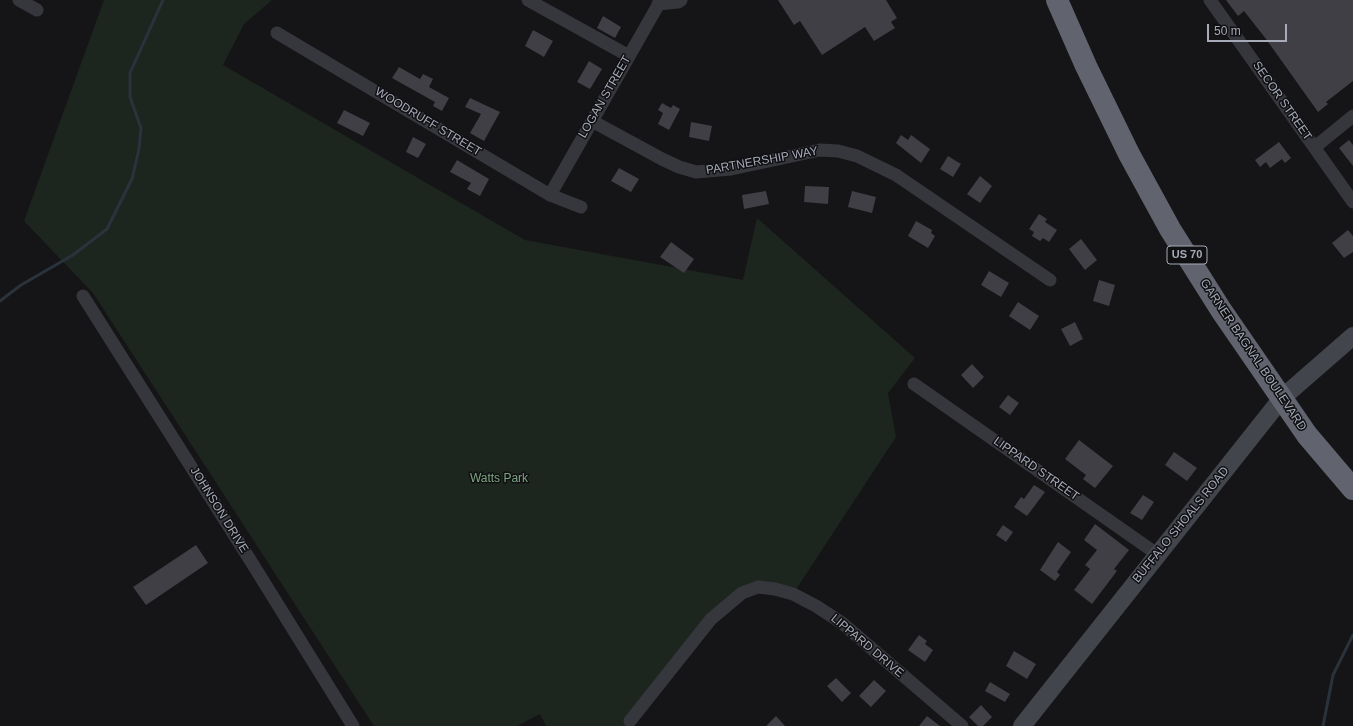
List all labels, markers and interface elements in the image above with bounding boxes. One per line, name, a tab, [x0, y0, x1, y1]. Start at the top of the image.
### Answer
scale bar	[1209, 16, 1289, 42]
text: 50 m	[1214, 24, 1241, 38]
street label: LOGAN STREET	[576, 53, 634, 141]
street label: SECOR STREET	[1249, 59, 1315, 143]
street label: WOODRUFF STREET	[372, 85, 484, 159]
street label: PARTNERSHIP WAY	[705, 144, 819, 178]
road number: US 70	[1167, 246, 1207, 264]
street label: GARNER BAGNAL BOULEVARD	[1197, 276, 1309, 434]
street label: LIPPARD STREET	[990, 434, 1082, 504]
street label: JOHNSON DRIVE	[187, 464, 251, 556]
street label: BUFFALO SHOALS ROAD	[1130, 464, 1232, 586]
park label: Watts Park	[470, 472, 528, 486]
street label: LIPPARD DRIVE	[828, 611, 906, 681]

